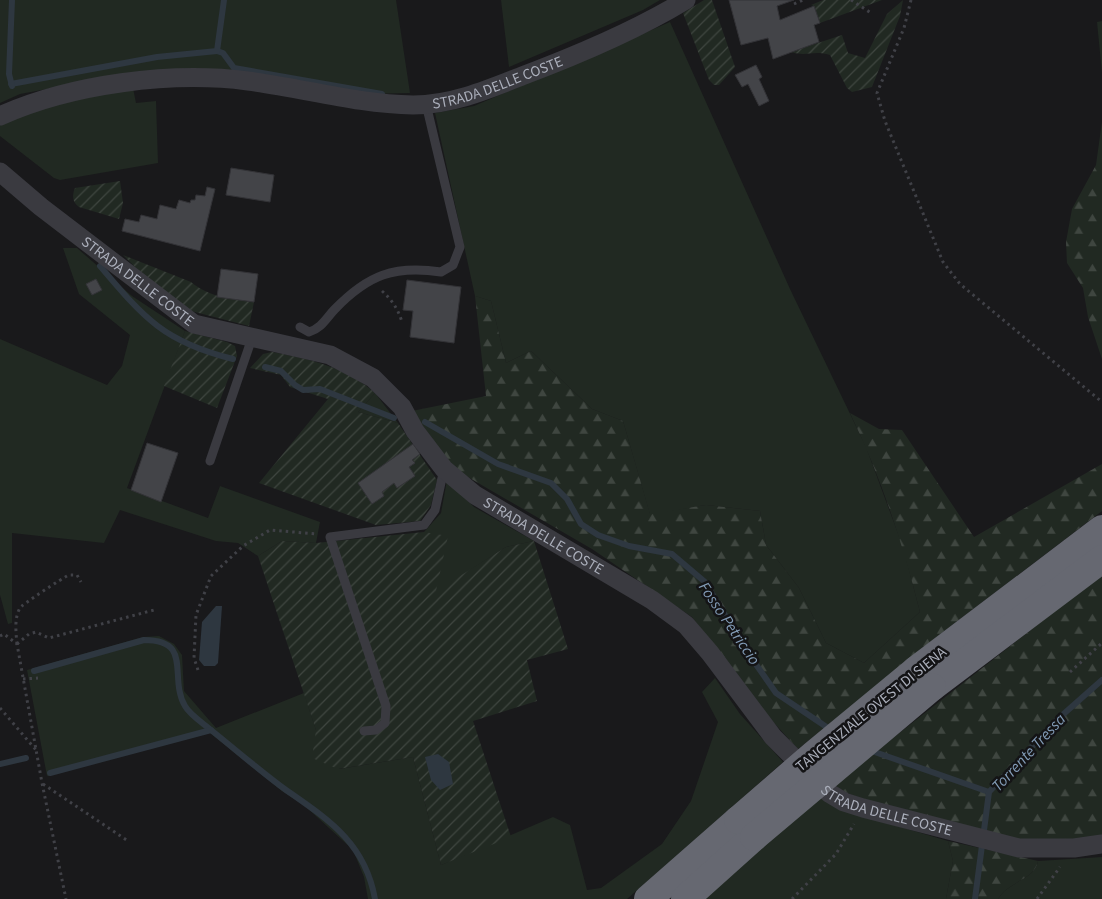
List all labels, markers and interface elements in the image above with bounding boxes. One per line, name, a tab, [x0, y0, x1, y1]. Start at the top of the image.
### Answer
street label: STRADA DELLE COSTE	[431, 51, 566, 115]
street label: STRADA DELLE COSTE	[77, 232, 199, 332]
street label: STRADA DELLE COSTE	[479, 492, 608, 580]
water label: Fosso Petriccio	[693, 578, 765, 670]
street label: TANGENZIALE OVEST DI SIENA	[791, 641, 952, 777]
water label: Torrente Tressa	[987, 709, 1071, 796]
street label: STRADA DELLE COSTE	[816, 780, 954, 841]

